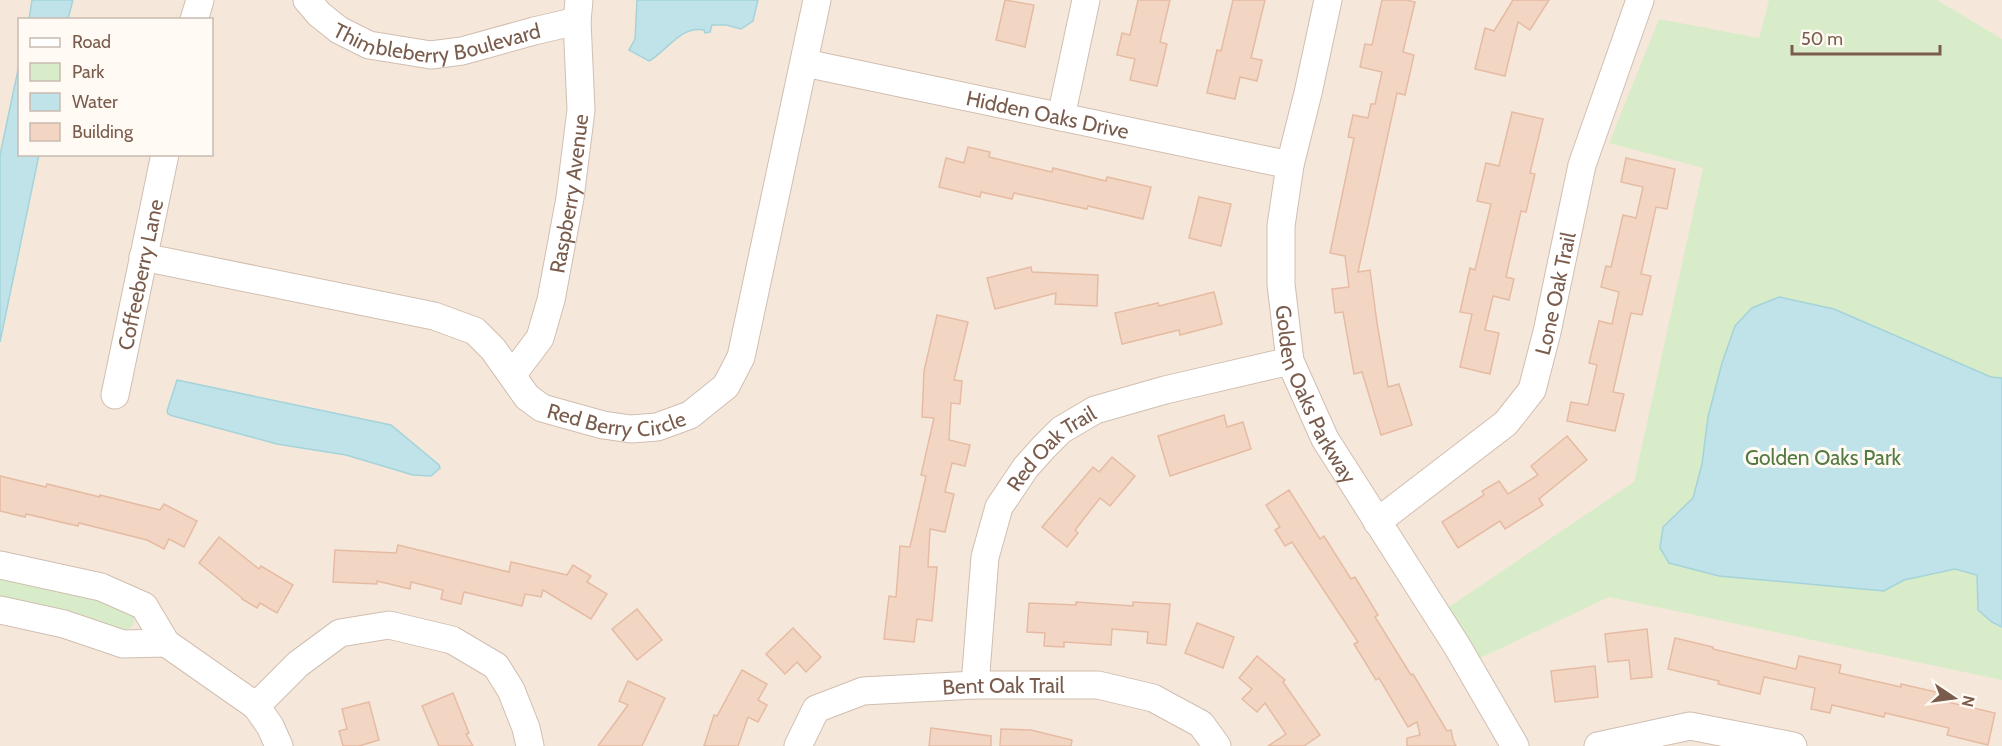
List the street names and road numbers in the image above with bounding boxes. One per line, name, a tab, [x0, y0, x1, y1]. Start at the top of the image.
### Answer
street label: Thimbleberry Boulevard	[331, 8, 545, 40]
street label: Hidden Oaks Drive	[964, 85, 1132, 143]
street label: Raspberry Avenue	[544, 112, 593, 275]
street label: Coffeeberry Lane	[112, 197, 168, 352]
street label: Lone Oak Trail	[1529, 230, 1580, 357]
street label: Golden Oaks Parkway	[1271, 304, 1363, 488]
street label: Red Berry Circle	[544, 398, 689, 442]
street label: Red Oak Trail	[1001, 400, 1100, 496]
street label: Bent Oak Trail	[942, 672, 1065, 699]

